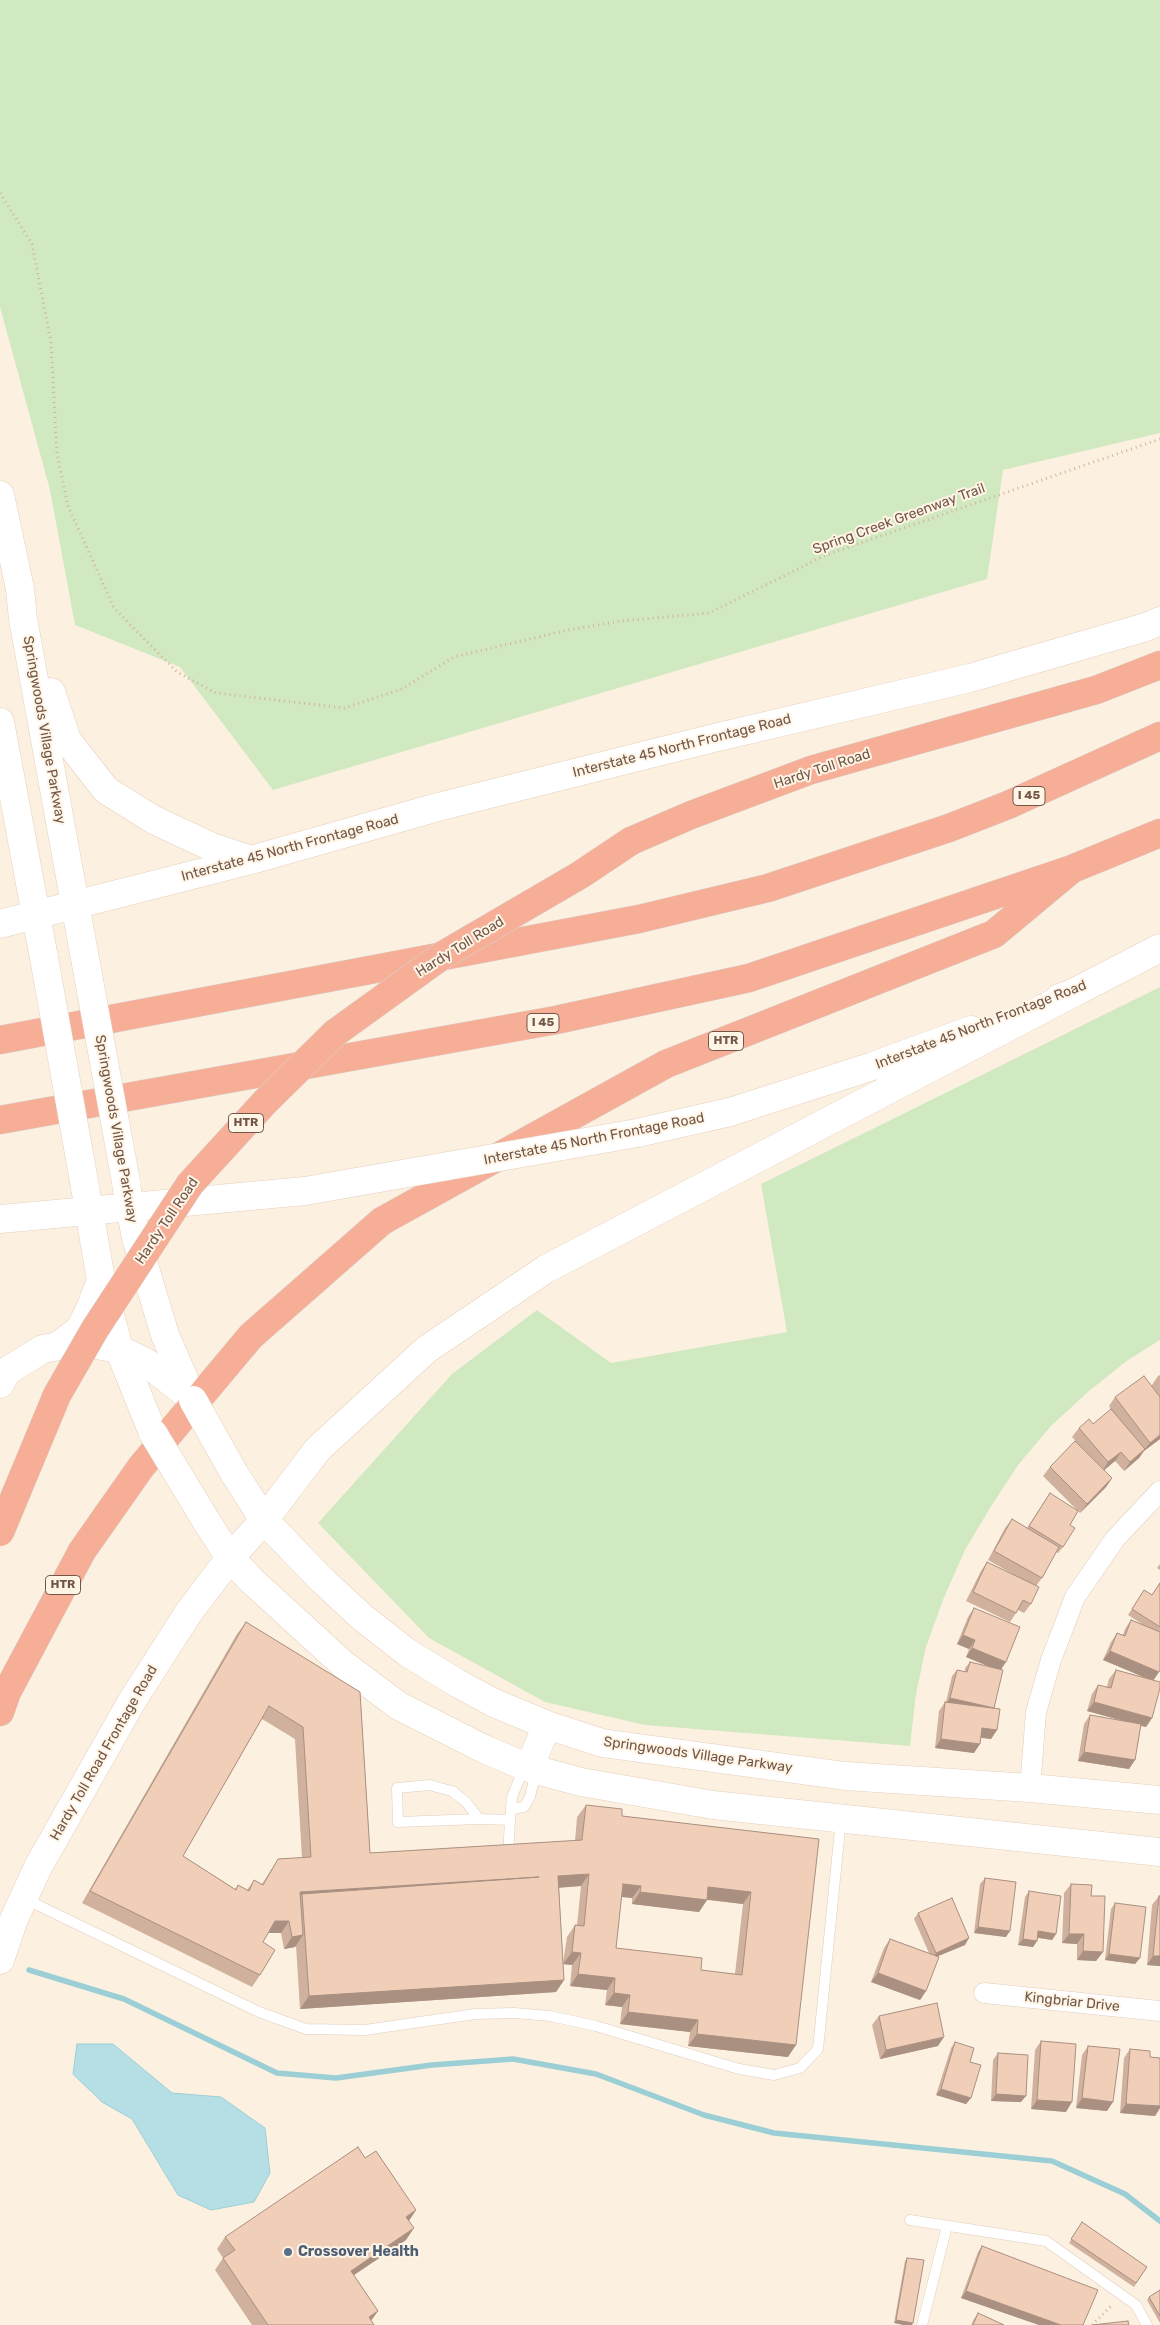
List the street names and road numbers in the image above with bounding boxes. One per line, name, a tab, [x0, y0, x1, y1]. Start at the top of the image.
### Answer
street label: Spring Creek Greenway Trail	[811, 480, 987, 558]
street label: Springwoods Village Parkway	[19, 635, 69, 825]
street label: Interstate 45 North Frontage Road	[571, 711, 793, 781]
street label: Hardy Toll Road	[772, 745, 872, 793]
road number: I 45	[1013, 786, 1045, 806]
street label: Interstate 45 North Frontage Road	[179, 811, 401, 885]
street label: Hardy Toll Road	[413, 913, 507, 981]
street label: Interstate 45 North Frontage Road	[873, 977, 1089, 1073]
road number: I 45	[527, 1014, 559, 1032]
road number: HTR	[708, 1032, 744, 1050]
street label: Springwoods Village Parkway	[91, 1034, 141, 1224]
street label: Interstate 45 North Frontage Road	[482, 1109, 706, 1169]
road number: HTR	[228, 1114, 264, 1132]
street label: Hardy Toll Road	[132, 1175, 202, 1267]
road number: HTR	[46, 1576, 80, 1594]
street label: Hardy Toll Road Frontage Road	[47, 1662, 161, 1844]
street label: Springwoods Village Parkway	[602, 1733, 794, 1777]
street label: Kingbriar Drive	[1023, 1989, 1121, 2015]

